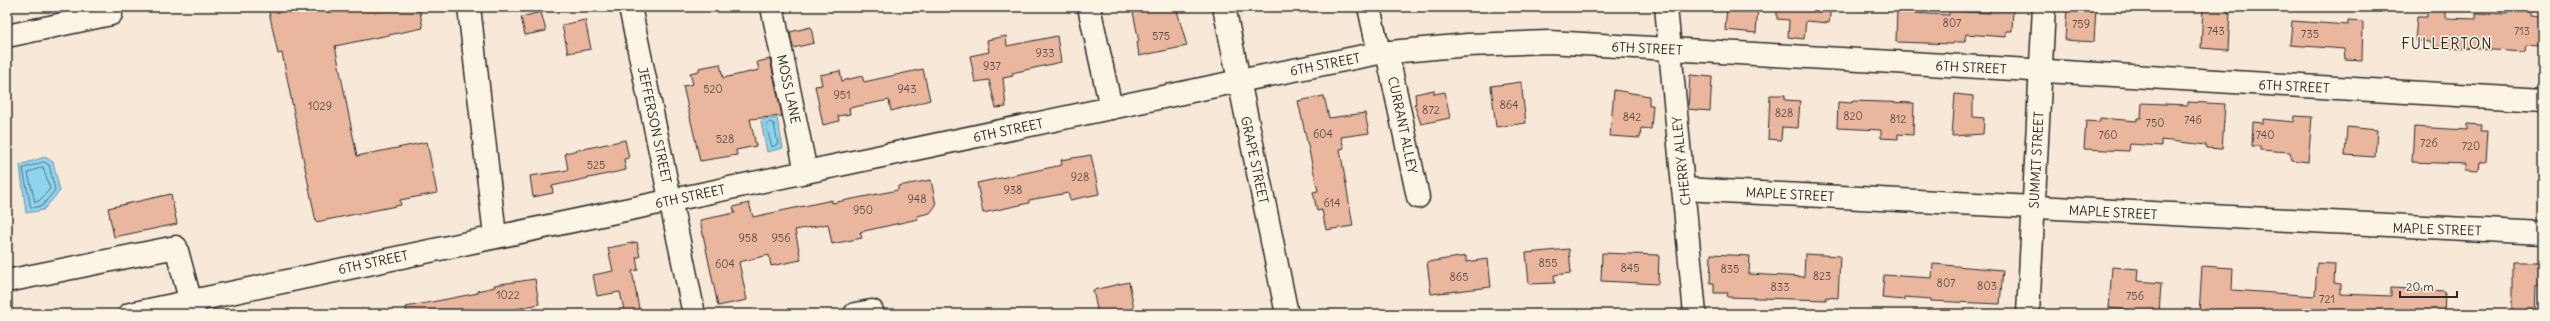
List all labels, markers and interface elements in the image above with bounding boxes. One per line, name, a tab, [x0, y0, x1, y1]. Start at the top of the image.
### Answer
house number: 807	[1943, 16, 1962, 30]
house number: 759	[2072, 17, 2090, 31]
house number: 743	[2207, 24, 2225, 38]
house number: 713	[2514, 24, 2530, 38]
house number: 735	[2301, 27, 2319, 41]
house number: 575	[1152, 29, 1170, 43]
district label: FULLERTON	[2401, 34, 2493, 53]
street label: 6TH STREET	[1611, 38, 1683, 59]
house number: 933	[1036, 46, 1054, 60]
street label: 6TH STREET	[1289, 49, 1362, 80]
street label: MOSS LANE	[773, 53, 804, 126]
street label: 6TH STREET	[1935, 57, 2007, 78]
house number: 937	[983, 59, 1002, 73]
street label: JEFFERSON STREET	[634, 65, 675, 185]
street label: CURRANT ALLEY	[1384, 75, 1421, 175]
street label: 6TH STREET	[2258, 76, 2330, 97]
house number: 520	[703, 82, 723, 96]
house number: 943	[898, 82, 916, 96]
house number: 951	[833, 88, 851, 102]
house number: 864	[1499, 98, 1519, 112]
house number: 1029	[308, 99, 332, 113]
house number: 872	[1422, 103, 1440, 117]
house number: 828	[1775, 106, 1793, 120]
house number: 820	[1843, 109, 1863, 123]
house number: 842	[1623, 110, 1641, 124]
street label: SUMMIT STREET	[2025, 111, 2048, 209]
house number: 812	[1890, 112, 1906, 126]
house number: 746	[2184, 113, 2202, 127]
street label: 6TH STREET	[972, 115, 1045, 146]
street label: GRAPE STREET	[1237, 115, 1272, 206]
street label: CHERRY ALLEY	[1668, 116, 1695, 206]
house number: 750	[2146, 116, 2164, 130]
house number: 604	[1313, 127, 1333, 141]
house number: 760	[2099, 128, 2117, 142]
house number: 740	[2256, 128, 2274, 142]
house number: 528	[716, 132, 734, 146]
house number: 726	[2420, 136, 2438, 150]
house number: 720	[2462, 139, 2480, 153]
house number: 525	[587, 158, 605, 172]
house number: 928	[1071, 170, 1089, 184]
street label: 6TH STREET	[654, 181, 727, 212]
house number: 938	[1004, 183, 1022, 197]
street label: MAPLE STREET	[1745, 184, 1835, 205]
house number: 948	[907, 192, 927, 206]
house number: 614	[1323, 196, 1341, 210]
street label: MAPLE STREET	[2068, 202, 2158, 223]
house number: 950	[853, 203, 873, 217]
street label: MAPLE STREET	[2392, 219, 2482, 240]
house number: 958	[739, 231, 758, 245]
house number: 956	[772, 231, 791, 245]
street label: 6TH STREET	[337, 247, 410, 278]
house number: 855	[1539, 256, 1558, 270]
house number: 604	[715, 257, 735, 271]
house number: 845	[1620, 261, 1640, 275]
house number: 835	[1721, 262, 1739, 276]
house number: 823	[1813, 269, 1831, 283]
house number: 865	[1449, 270, 1469, 284]
scale bar	[2400, 273, 2457, 299]
house number: 807	[1937, 276, 1956, 290]
house number: 803	[1977, 279, 1997, 293]
text: 20 m	[2406, 279, 2434, 294]
house number: 833	[1771, 280, 1789, 294]
house number: 1022	[496, 288, 520, 302]
house number: 756	[2126, 289, 2144, 303]
house number: 721	[2319, 292, 2335, 306]

